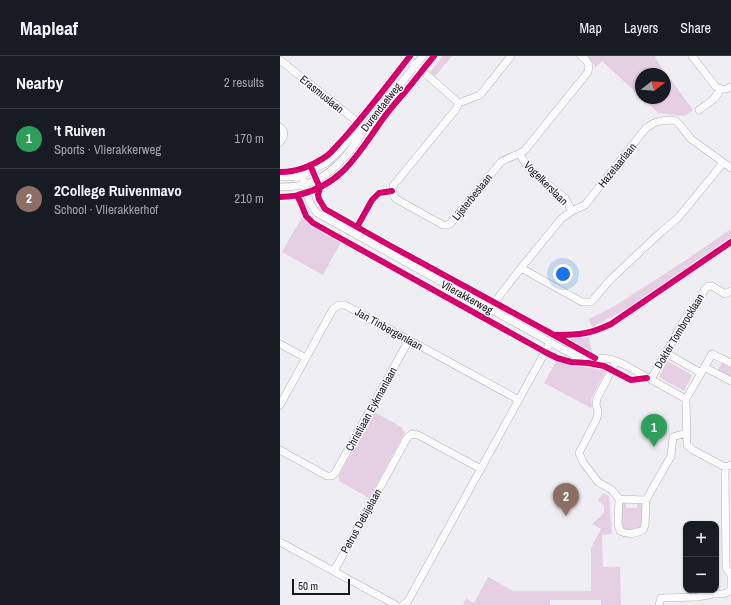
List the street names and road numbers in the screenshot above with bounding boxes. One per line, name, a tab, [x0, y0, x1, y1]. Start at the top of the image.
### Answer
street label: Erasmuslaan	[297, 72, 347, 116]
street label: Durendaelweg	[358, 80, 404, 134]
street label: Hazelaarlaan	[595, 140, 639, 190]
street label: Vogelkerslaan	[521, 158, 571, 208]
street label: Lijsterbeslaan	[449, 171, 495, 223]
street label: Vlierakkerweg	[439, 277, 495, 317]
street label: Dokter Tombrocklaan	[651, 291, 707, 371]
street label: Jan Tinbergenlaan	[353, 305, 425, 353]
street label: Christiaan Eykmanlaan	[342, 365, 400, 453]
street label: Petrus Debijelaan	[337, 486, 385, 556]

